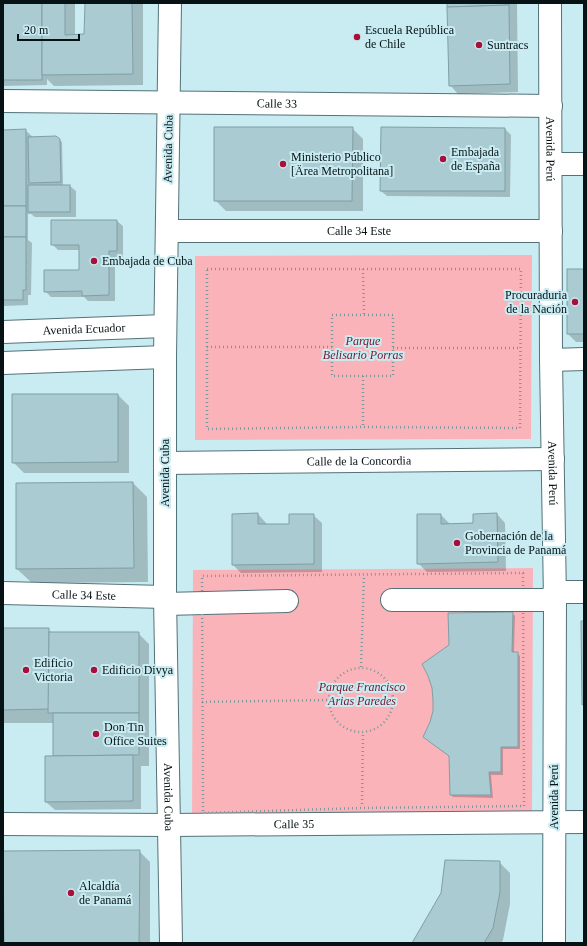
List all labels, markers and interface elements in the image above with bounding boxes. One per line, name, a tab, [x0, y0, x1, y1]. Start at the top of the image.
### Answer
scale bar	[18, 16, 79, 42]
text: 20 m	[24, 23, 49, 37]
place label: Escuela República de Chile	[365, 23, 455, 51]
marker: Escuela República de Chile	[352, 32, 362, 42]
place label: Suntracs	[487, 38, 529, 52]
marker: Suntracs	[474, 40, 484, 50]
street label: Calle 33	[257, 96, 297, 111]
street label: Avenida Cuba	[160, 114, 176, 183]
street label: Avenida Perú	[543, 117, 557, 181]
place label: Embajada de España	[451, 145, 501, 173]
place label: Ministerio Público [Ärea Metropolitana]	[291, 150, 393, 178]
marker: Embajada de España	[438, 154, 448, 164]
marker: Ministerio Público [Ärea Metropolitana]	[278, 159, 288, 169]
street label: Calle 34 Este	[327, 224, 391, 238]
place label: Embajada de Cuba	[102, 254, 193, 268]
marker: Embajada de Cuba	[89, 256, 99, 266]
place label: Procuraduria de la Nación	[505, 288, 568, 316]
marker: Procuraduria de la Nación	[570, 297, 580, 307]
street label: Avenida Ecuador	[42, 320, 126, 338]
park label: Parque Belisario Porras	[323, 334, 403, 362]
street label: Avenida Cuba	[158, 438, 172, 507]
street label: Avenida Perú	[545, 440, 560, 505]
street label: Calle de la Concordia	[307, 453, 412, 469]
place label: Gobernación de la Provincia de Panamá	[465, 529, 567, 557]
marker: Gobernación de la Provincia de Panamá	[452, 538, 462, 548]
street label: Calle 34 Este	[52, 587, 116, 603]
place label: Edificio Victoria	[34, 656, 73, 684]
place label: Edificio Divya	[102, 663, 174, 677]
marker: Edificio Victoria	[21, 665, 31, 675]
marker: Edificio Divya	[89, 665, 99, 675]
park label: Parque Francisco Arias Paredes	[318, 680, 405, 708]
place label: Don Tin Office Suites	[104, 720, 167, 748]
marker: Don Tin Office Suites	[91, 729, 101, 739]
street label: Avenida Cuba	[161, 763, 176, 832]
street label: Avenida Perú	[547, 765, 561, 829]
street label: Calle 35	[274, 817, 314, 831]
place label: Alcaldía de Panamá	[79, 879, 132, 907]
marker: Alcaldía de Panamá	[66, 888, 76, 898]

